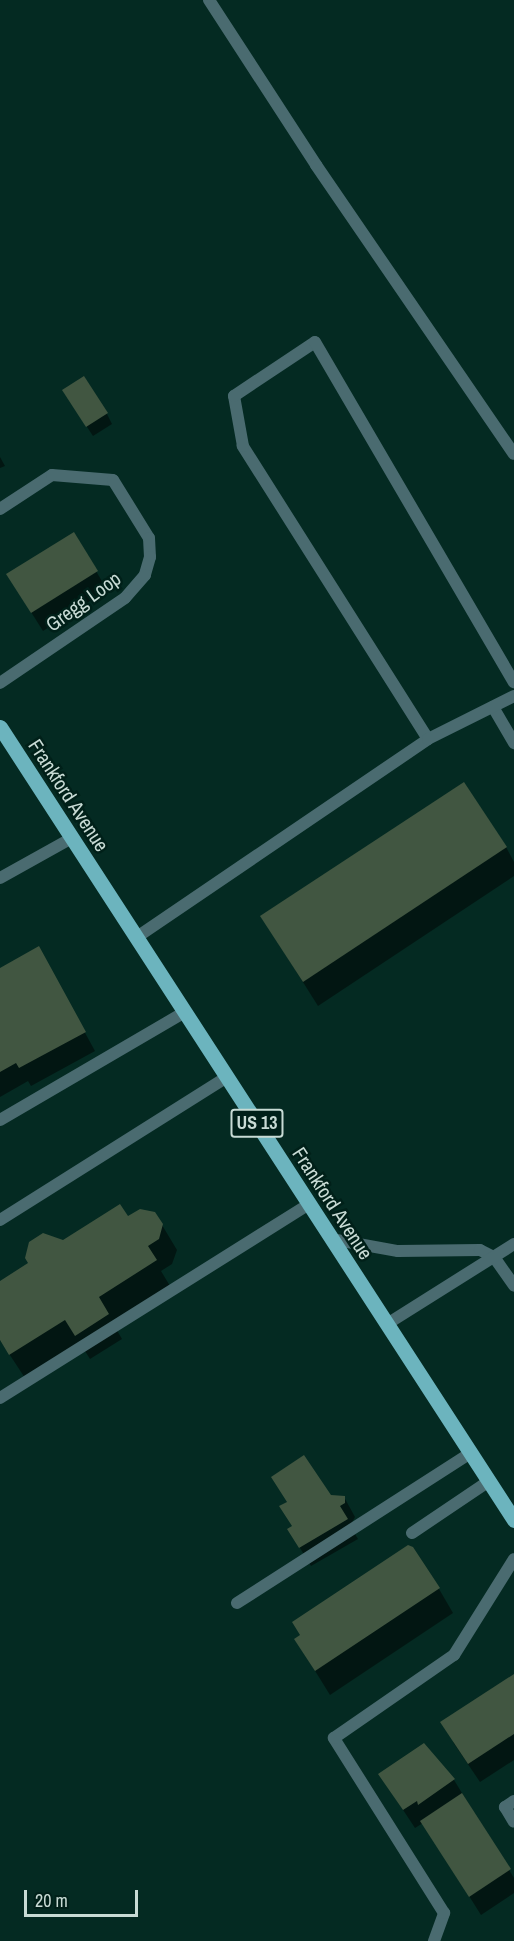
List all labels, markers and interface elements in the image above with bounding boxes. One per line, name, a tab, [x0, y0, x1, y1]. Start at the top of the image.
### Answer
street label: Gregg Loop	[41, 566, 125, 636]
street label: Frankford Avenue	[24, 734, 114, 856]
road number: US 13	[230, 1108, 284, 1138]
street label: Frankford Avenue	[288, 1142, 378, 1264]
scale bar	[27, 1878, 141, 1916]
text: 20 m	[35, 1888, 68, 1913]

